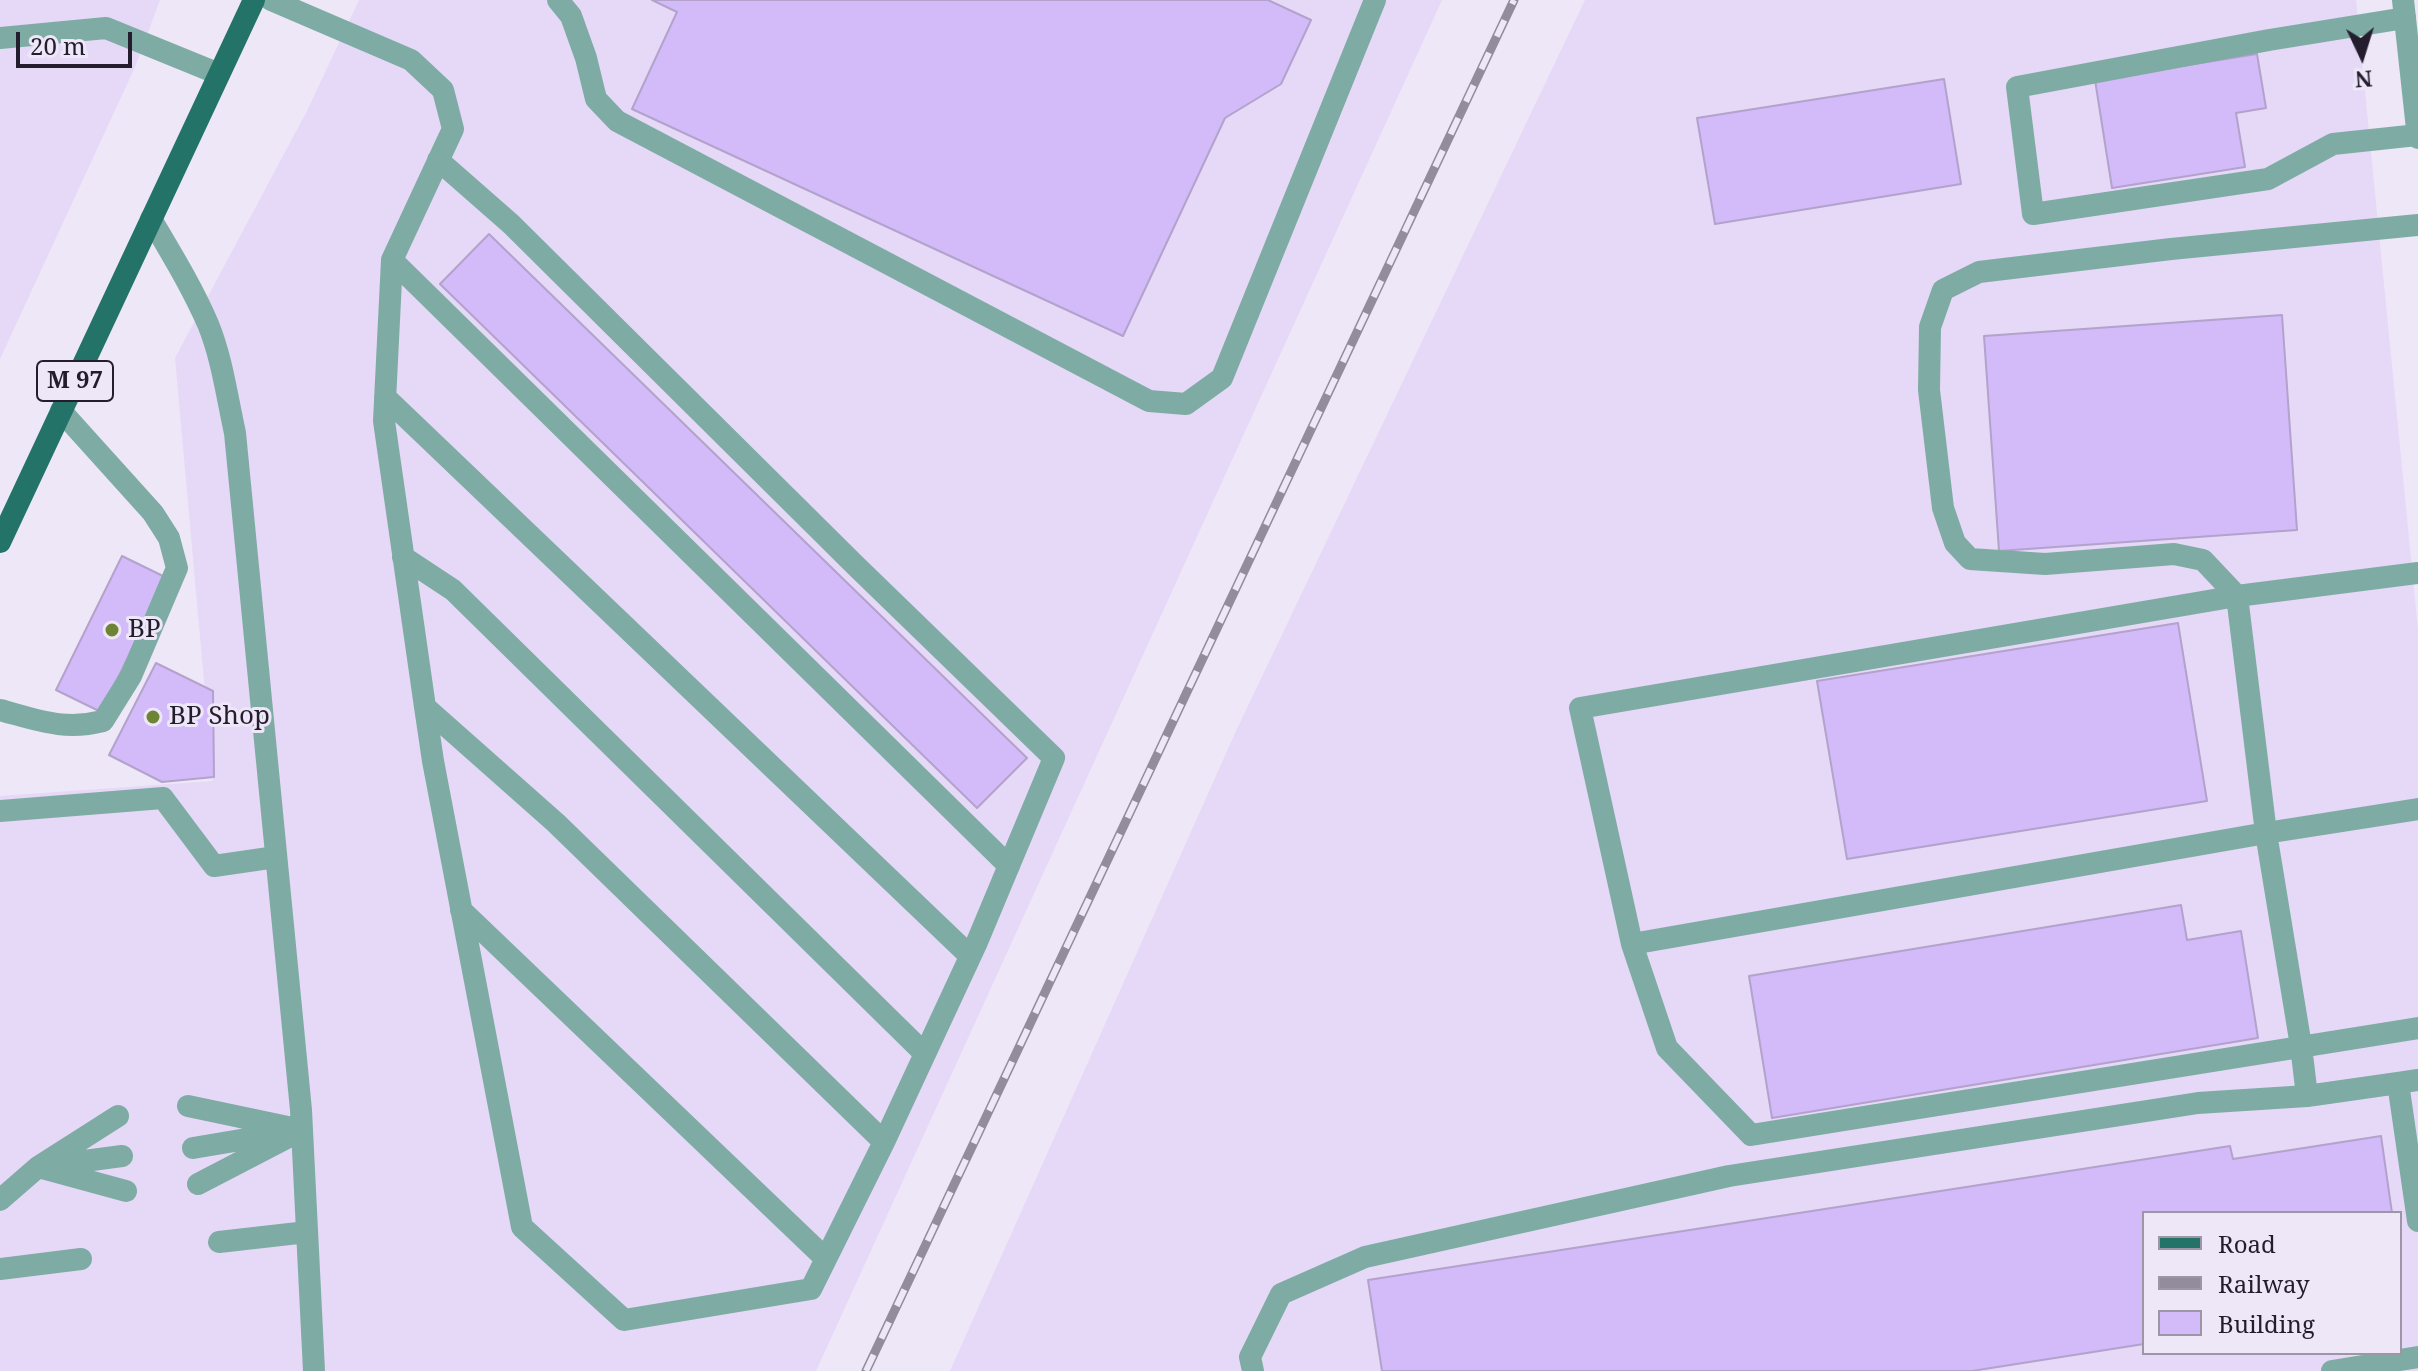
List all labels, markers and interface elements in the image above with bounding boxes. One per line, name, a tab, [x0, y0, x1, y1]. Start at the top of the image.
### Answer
scale bar	[20, 16, 136, 66]
north arrow	[2322, 16, 2402, 96]
text: 20 m	[30, 29, 86, 62]
text: N	[2354, 64, 2373, 96]
road number: M 97	[37, 361, 113, 401]
place label: BP	[128, 614, 161, 646]
marker: BP	[103, 621, 121, 639]
place label: BP Shop	[169, 701, 270, 733]
marker: BP Shop	[144, 708, 162, 726]
legend	[2142, 1211, 2402, 1355]
text: Road	[2218, 1227, 2276, 1260]
text: Railway	[2218, 1267, 2310, 1300]
text: Building	[2218, 1307, 2315, 1340]

